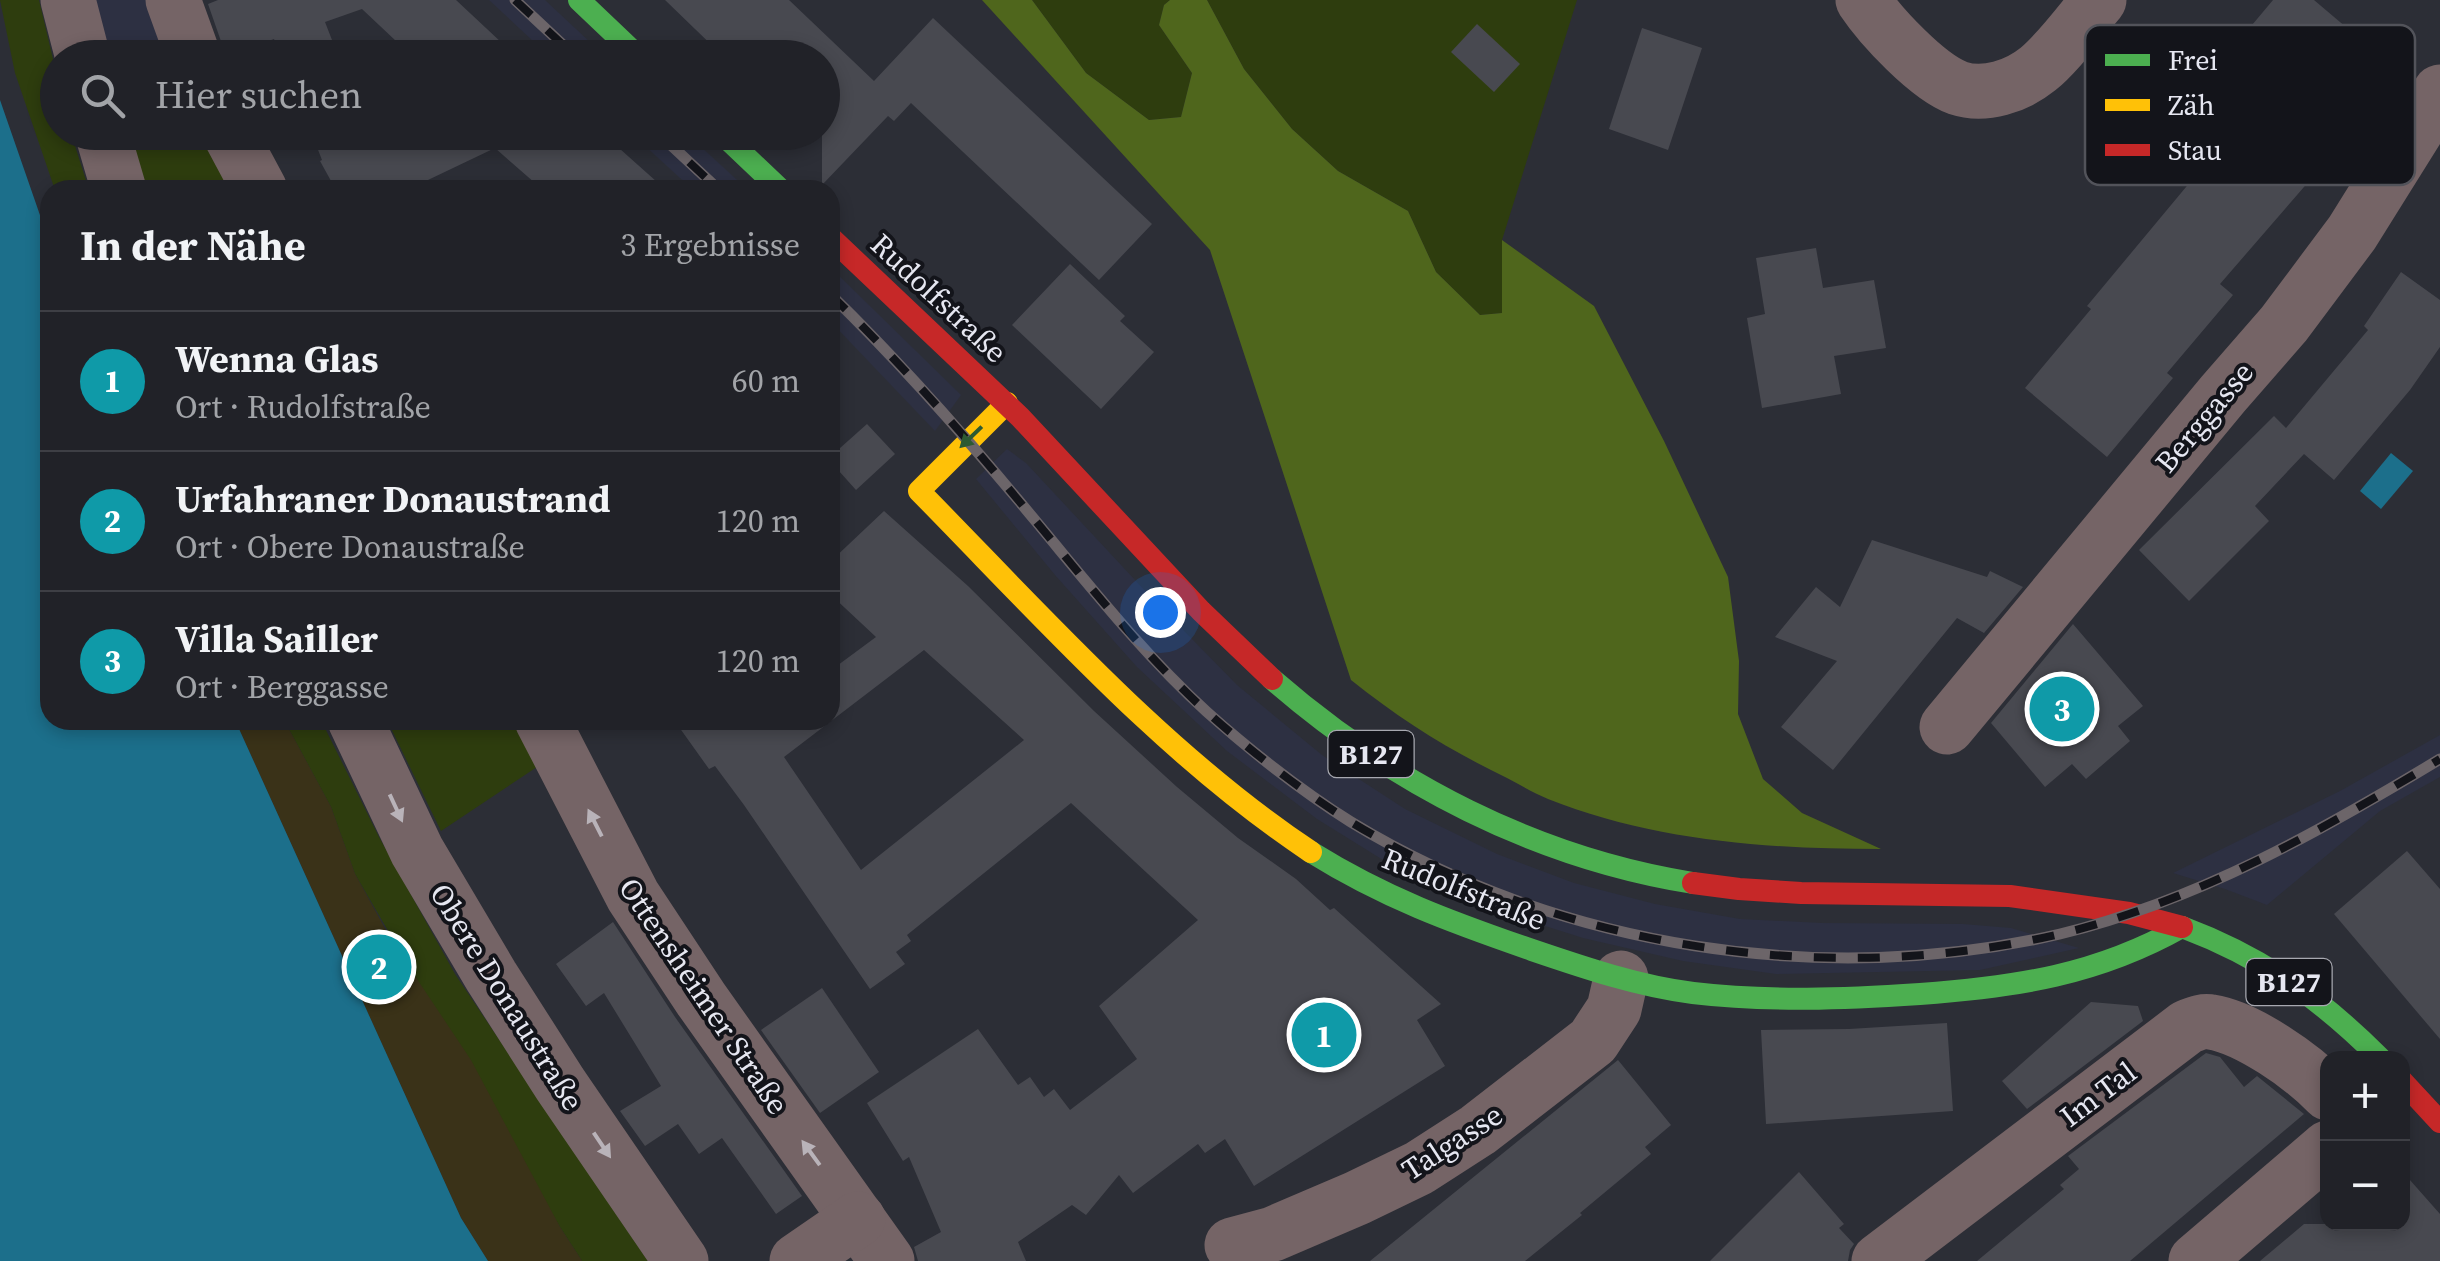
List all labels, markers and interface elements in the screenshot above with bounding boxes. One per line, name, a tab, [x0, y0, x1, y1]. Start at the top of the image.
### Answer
legend	[2085, 25, 2415, 185]
search box	[40, 40, 840, 150]
text: Frei	[2168, 41, 2218, 79]
icon: search	[75, 68, 130, 123]
text: Hier suchen	[155, 69, 362, 121]
text: Zäh	[2168, 86, 2215, 124]
text: Stau	[2168, 131, 2222, 169]
text: In der Nähe	[80, 216, 306, 274]
text: 3 Ergebnisse	[620, 223, 800, 267]
street label: Rudolfstraße	[862, 224, 1016, 372]
text: Wenna Glas	[175, 333, 378, 385]
street label: Berggasse	[2145, 353, 2263, 481]
text: 1	[104, 359, 121, 403]
text: 60 m	[732, 359, 800, 403]
text: Ort · Rudolfstraße	[175, 385, 431, 429]
one-way arrow	[960, 425, 984, 448]
text: Urfahraner Donaustrand	[175, 473, 611, 525]
text: 2	[104, 499, 121, 543]
text: 120 m	[716, 499, 800, 543]
text: Ort · Obere Donaustraße	[175, 525, 525, 569]
your location	[1135, 587, 1186, 638]
text: Villa Sailler	[175, 613, 378, 665]
text: 3	[104, 639, 121, 683]
text: 120 m	[716, 639, 800, 683]
text: Ort · Berggasse	[175, 665, 389, 709]
pin: 3	[2030, 672, 2094, 746]
road number: B127	[1328, 731, 1414, 777]
one-way arrow	[388, 794, 405, 823]
one-way arrow	[586, 808, 603, 837]
street label: Rudolfstraße	[1376, 838, 1552, 940]
street label: Ottensheimer Straße	[610, 870, 798, 1122]
street label: Obere Donaustraße	[421, 876, 593, 1118]
pin: 2	[346, 930, 412, 1004]
road number: B127	[2246, 959, 2332, 1005]
pin: 1	[1292, 998, 1356, 1072]
map controls	[2320, 1051, 2410, 1231]
button: +	[2320, 1051, 2410, 1141]
street label: Im Tal	[2051, 1052, 2145, 1136]
street label: Talgasse	[1394, 1094, 1510, 1190]
one-way arrow	[592, 1132, 610, 1159]
one-way arrow	[801, 1139, 821, 1166]
button: −	[2320, 1141, 2410, 1231]

